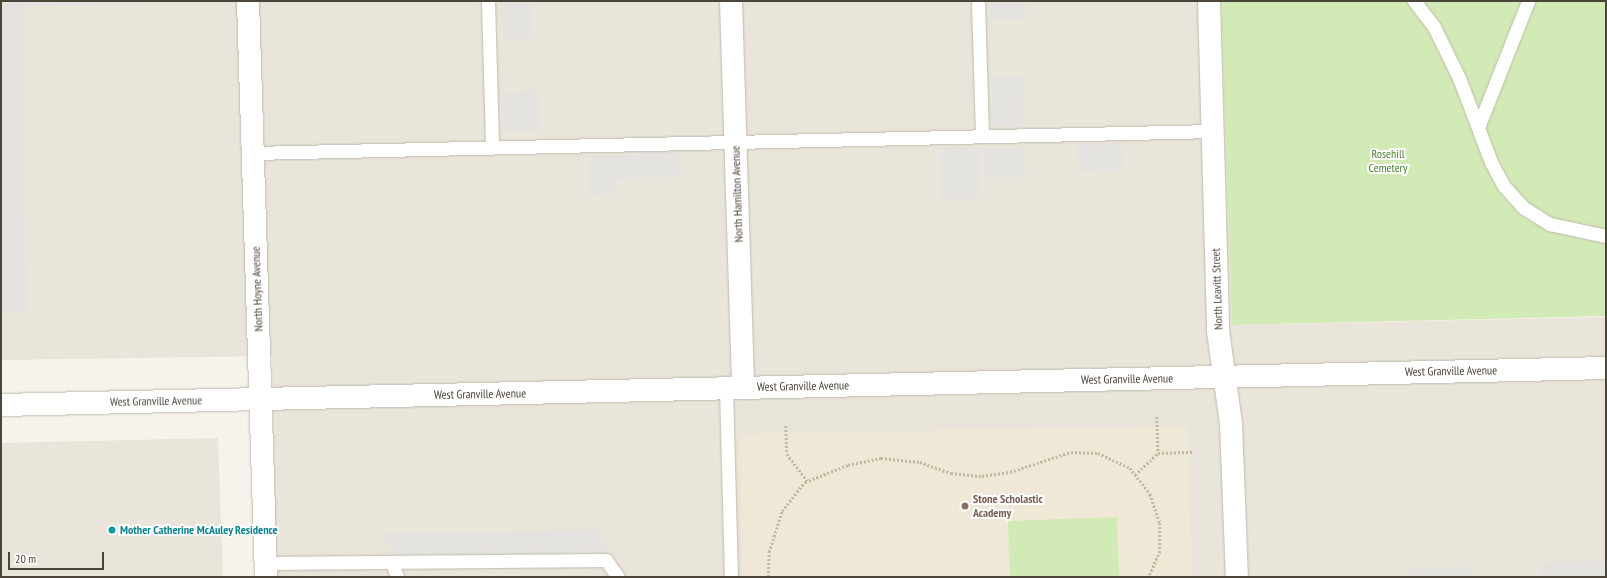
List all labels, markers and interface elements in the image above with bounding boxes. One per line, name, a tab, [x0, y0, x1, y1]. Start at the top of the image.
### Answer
street label: North Hamilton Avenue	[728, 145, 746, 243]
park label: Rosehill Cemetery	[1369, 147, 1407, 175]
street label: North Hoyne Avenue	[248, 246, 266, 332]
street label: North Leavitt Street	[1208, 248, 1226, 330]
street label: West Granville Avenue	[1405, 363, 1497, 379]
street label: West Granville Avenue	[1081, 371, 1173, 387]
street label: West Granville Avenue	[757, 378, 849, 394]
street label: West Granville Avenue	[434, 386, 526, 402]
street label: West Granville Avenue	[110, 393, 202, 409]
place label: Stone Scholastic Academy	[973, 492, 1043, 520]
marker: Stone Scholastic Academy	[960, 501, 970, 511]
place label: Mother Catherine McAuley Residence	[120, 523, 278, 537]
marker: Mother Catherine McAuley Residence	[107, 525, 117, 535]
scale bar	[10, 544, 106, 570]
text: 20 m	[15, 551, 36, 566]

